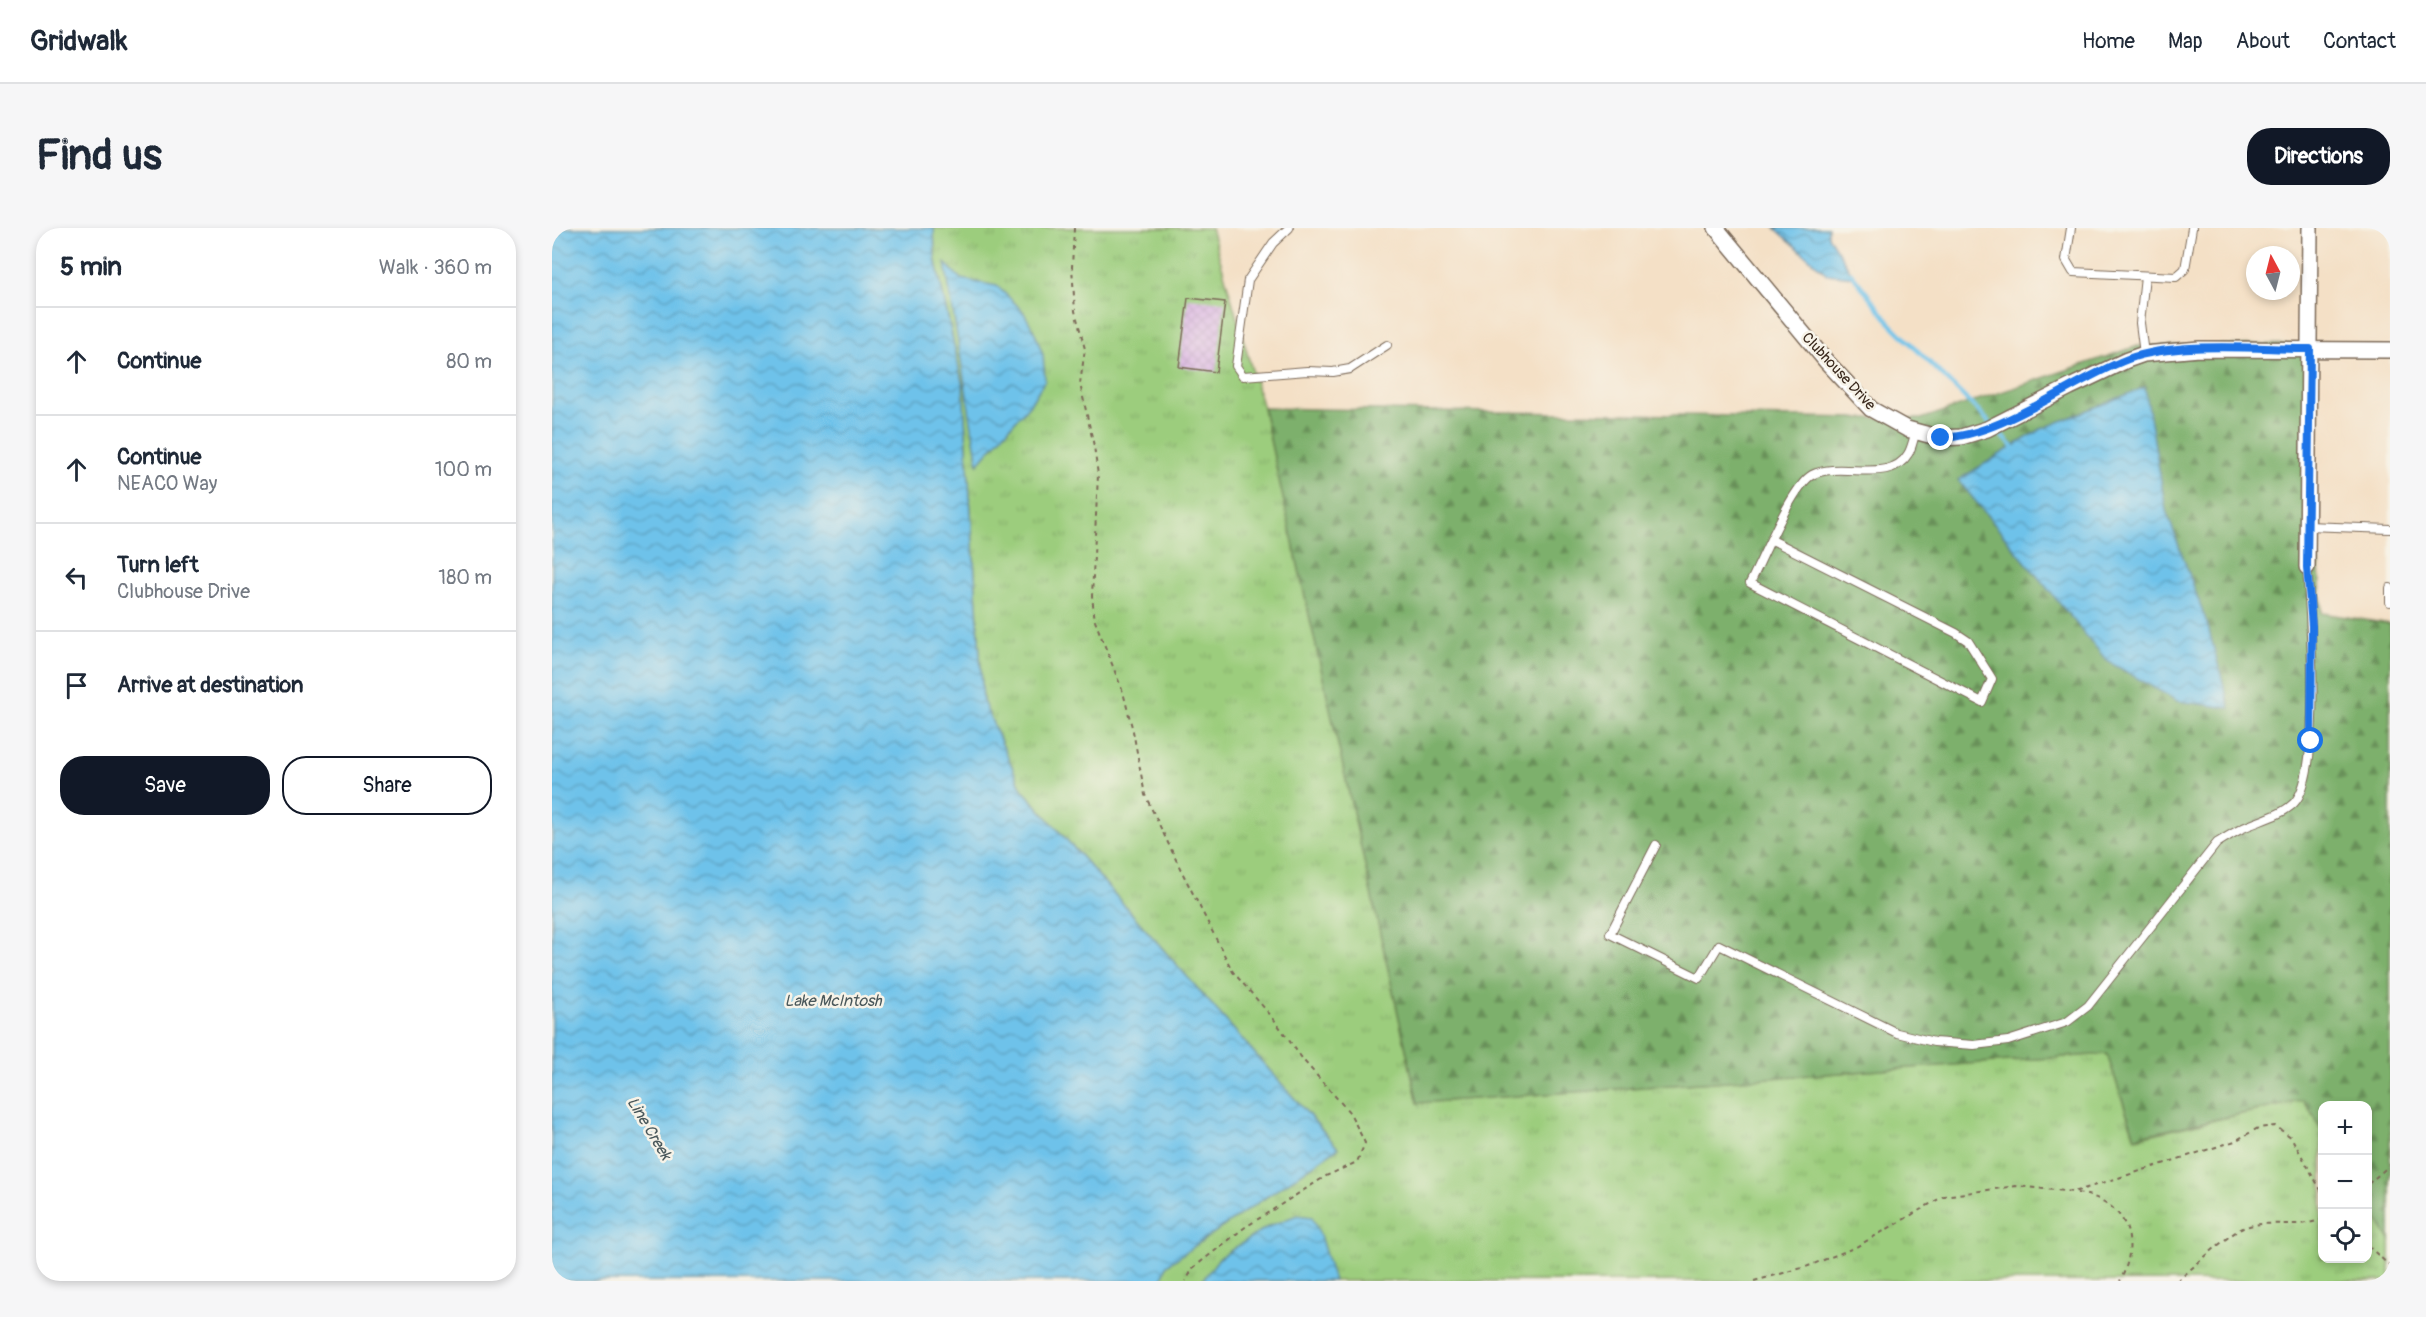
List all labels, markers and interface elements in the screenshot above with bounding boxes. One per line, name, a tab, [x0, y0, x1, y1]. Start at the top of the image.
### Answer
text: Gridwalk	[30, 24, 128, 59]
text: Home	[2082, 28, 2135, 55]
text: Map	[2168, 28, 2203, 55]
text: About	[2236, 28, 2290, 55]
text: Contact	[2323, 28, 2396, 55]
button: Directions	[2247, 128, 2390, 185]
text: Find us	[36, 130, 162, 182]
north arrow	[2246, 246, 2300, 300]
text: 5 min	[60, 251, 122, 283]
text: Walk · 360 m	[379, 255, 492, 280]
street label: Clubhouse Drive	[1798, 328, 1880, 415]
icon: ahead	[60, 345, 93, 378]
text: Continue	[117, 347, 201, 375]
text: 80 m	[446, 349, 492, 374]
route end	[1927, 424, 1953, 450]
text: Continue	[117, 443, 201, 471]
icon: ahead	[60, 453, 93, 486]
text: 100 m	[435, 457, 492, 482]
text: NEACO Way	[117, 471, 217, 496]
text: Turn left	[117, 551, 199, 579]
icon: left	[60, 561, 93, 594]
text: 180 m	[438, 565, 492, 590]
text: Clubhouse Drive	[117, 579, 250, 604]
icon: arrive	[60, 669, 93, 702]
text: Arrive at destination	[117, 671, 303, 699]
route start	[2297, 727, 2323, 753]
button: Save	[60, 756, 270, 815]
button: Share	[282, 756, 492, 815]
water label: Lake McIntosh	[784, 991, 883, 1011]
water label: Line Creek	[623, 1093, 676, 1165]
map controls	[2318, 1101, 2372, 1263]
button: +	[2318, 1101, 2372, 1155]
button: −	[2318, 1155, 2372, 1209]
button: locate	[2318, 1209, 2372, 1263]

